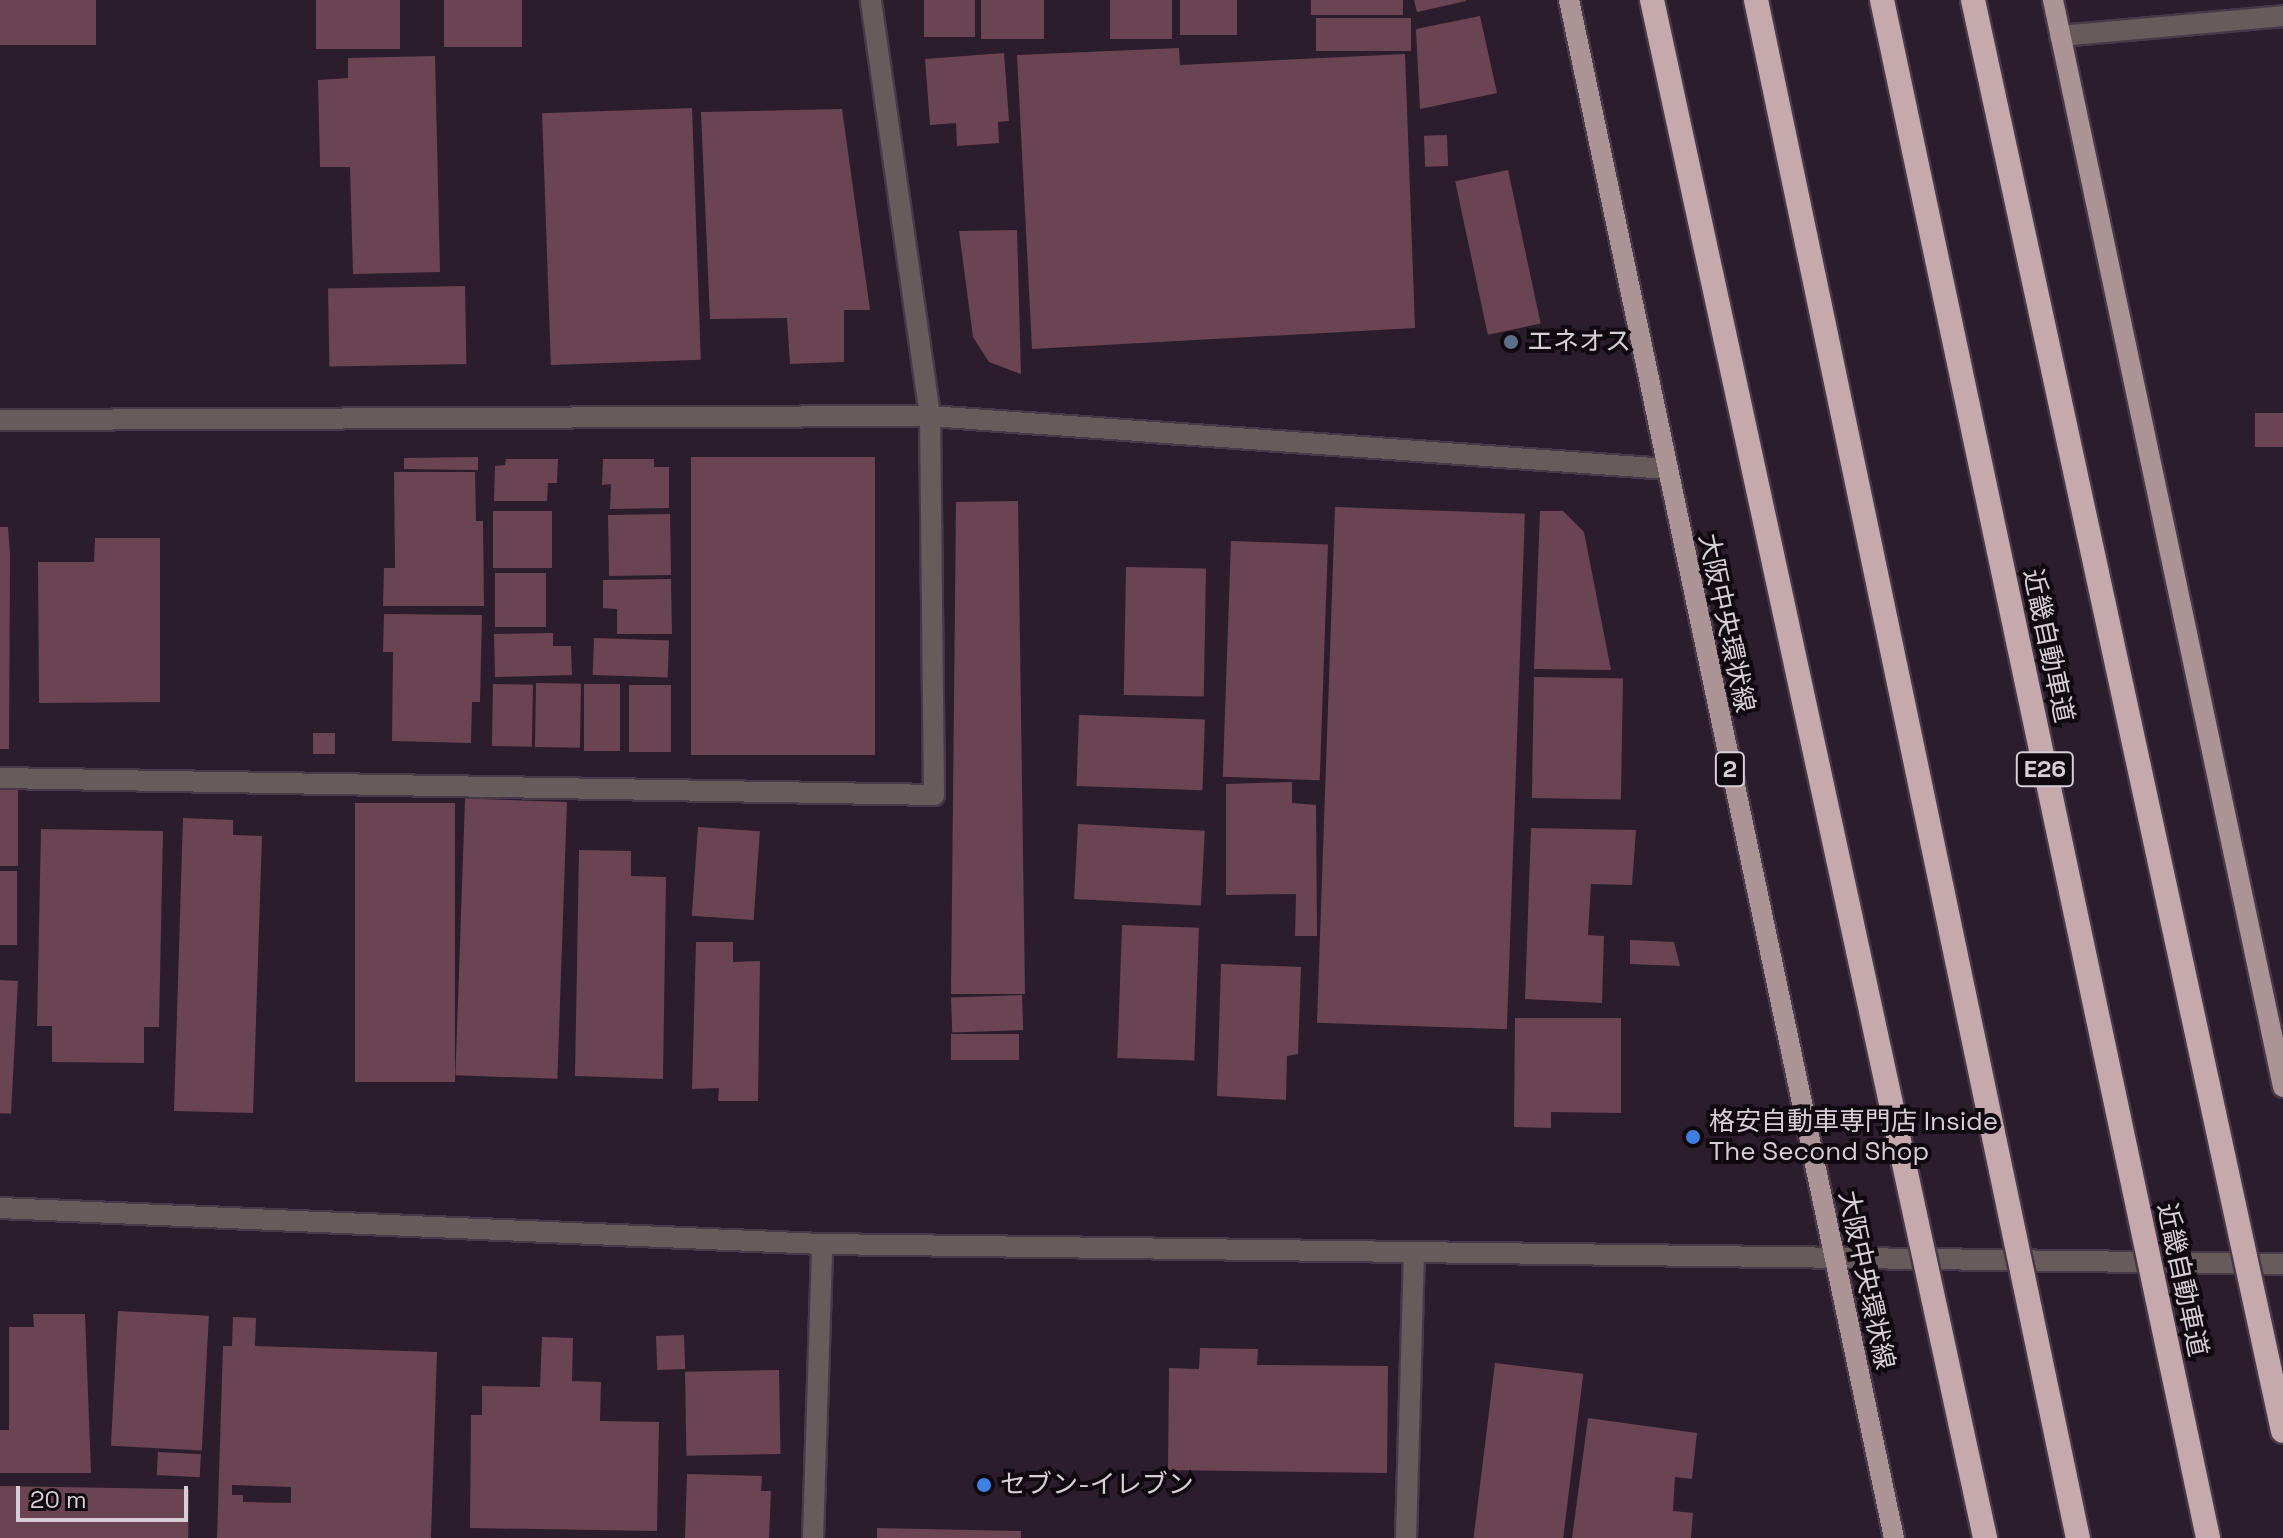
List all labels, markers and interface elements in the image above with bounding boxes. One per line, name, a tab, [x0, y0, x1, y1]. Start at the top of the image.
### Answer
place label: エネオス	[1527, 326, 1631, 358]
marker: エネオス	[1502, 333, 1520, 351]
street label: 大阪中央環状線	[1692, 531, 1760, 715]
street label: 近畿自動車道	[2017, 566, 2079, 726]
road number: 2	[1714, 749, 1746, 789]
road number: E26	[2015, 749, 2075, 789]
place label: 格安自動車専門店 Inside The Second Shop	[1709, 1106, 1998, 1168]
marker: 格安自動車専門店 Inside The Second Shop	[1684, 1128, 1702, 1146]
street label: 大阪中央環状線	[1832, 1188, 1900, 1372]
street label: 近畿自動車道	[2151, 1200, 2213, 1360]
place label: セブン-イレブン	[1000, 1469, 1194, 1501]
scale bar	[20, 1470, 192, 1520]
marker: セブン-イレブン	[975, 1476, 993, 1494]
text: 20 m	[30, 1484, 87, 1515]

